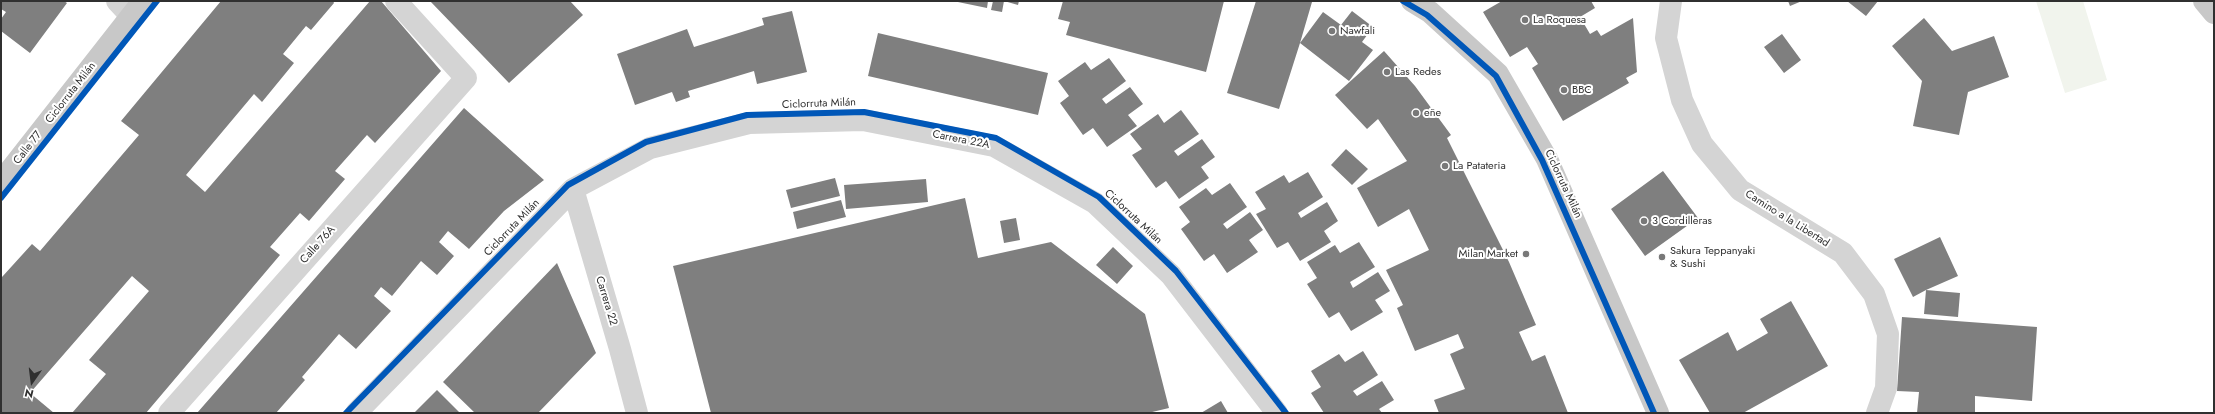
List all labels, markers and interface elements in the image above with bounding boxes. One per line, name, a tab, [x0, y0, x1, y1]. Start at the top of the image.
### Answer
place label: La Roquesa	[1533, 13, 1586, 27]
marker: La Roquesa	[1520, 15, 1530, 25]
place label: Nawfali	[1340, 24, 1375, 38]
marker: Nawfali	[1327, 26, 1337, 36]
street label: Ciclorruta Milán	[43, 60, 99, 126]
place label: Las Redes	[1395, 65, 1441, 79]
marker: Las Redes	[1382, 67, 1392, 77]
place label: BBC	[1572, 83, 1592, 97]
marker: BBC	[1559, 85, 1569, 95]
street label: Ciclorruta Milán	[782, 96, 856, 112]
place label: eñe	[1424, 106, 1441, 120]
marker: eñe	[1411, 108, 1421, 118]
street label: Carrera 22A	[931, 128, 991, 152]
street label: Calle 77	[11, 129, 45, 167]
street label: Ciclorruta Milán	[1541, 148, 1585, 220]
place label: La Patateria	[1453, 159, 1506, 173]
marker: La Patateria	[1440, 161, 1450, 171]
street label: Ciclorruta Milán	[1101, 187, 1165, 247]
street label: Camino a la Libertad	[1742, 188, 1832, 250]
street label: Ciclorruta Milán	[481, 197, 543, 259]
place label: 3 Cordilleras	[1652, 214, 1712, 228]
marker: 3 Cordilleras	[1639, 216, 1649, 226]
street label: Calle 76A	[298, 223, 338, 267]
place label: Sakura Teppanyaki & Sushi	[1670, 244, 1755, 270]
place label: Milan Market	[1458, 247, 1518, 261]
marker: Milan Market	[1521, 249, 1531, 259]
marker: Sakura Teppanyaki & Sushi	[1657, 252, 1667, 262]
street label: Carrera 22	[592, 275, 620, 327]
north arrow	[12, 362, 52, 402]
text: N	[23, 385, 35, 402]

